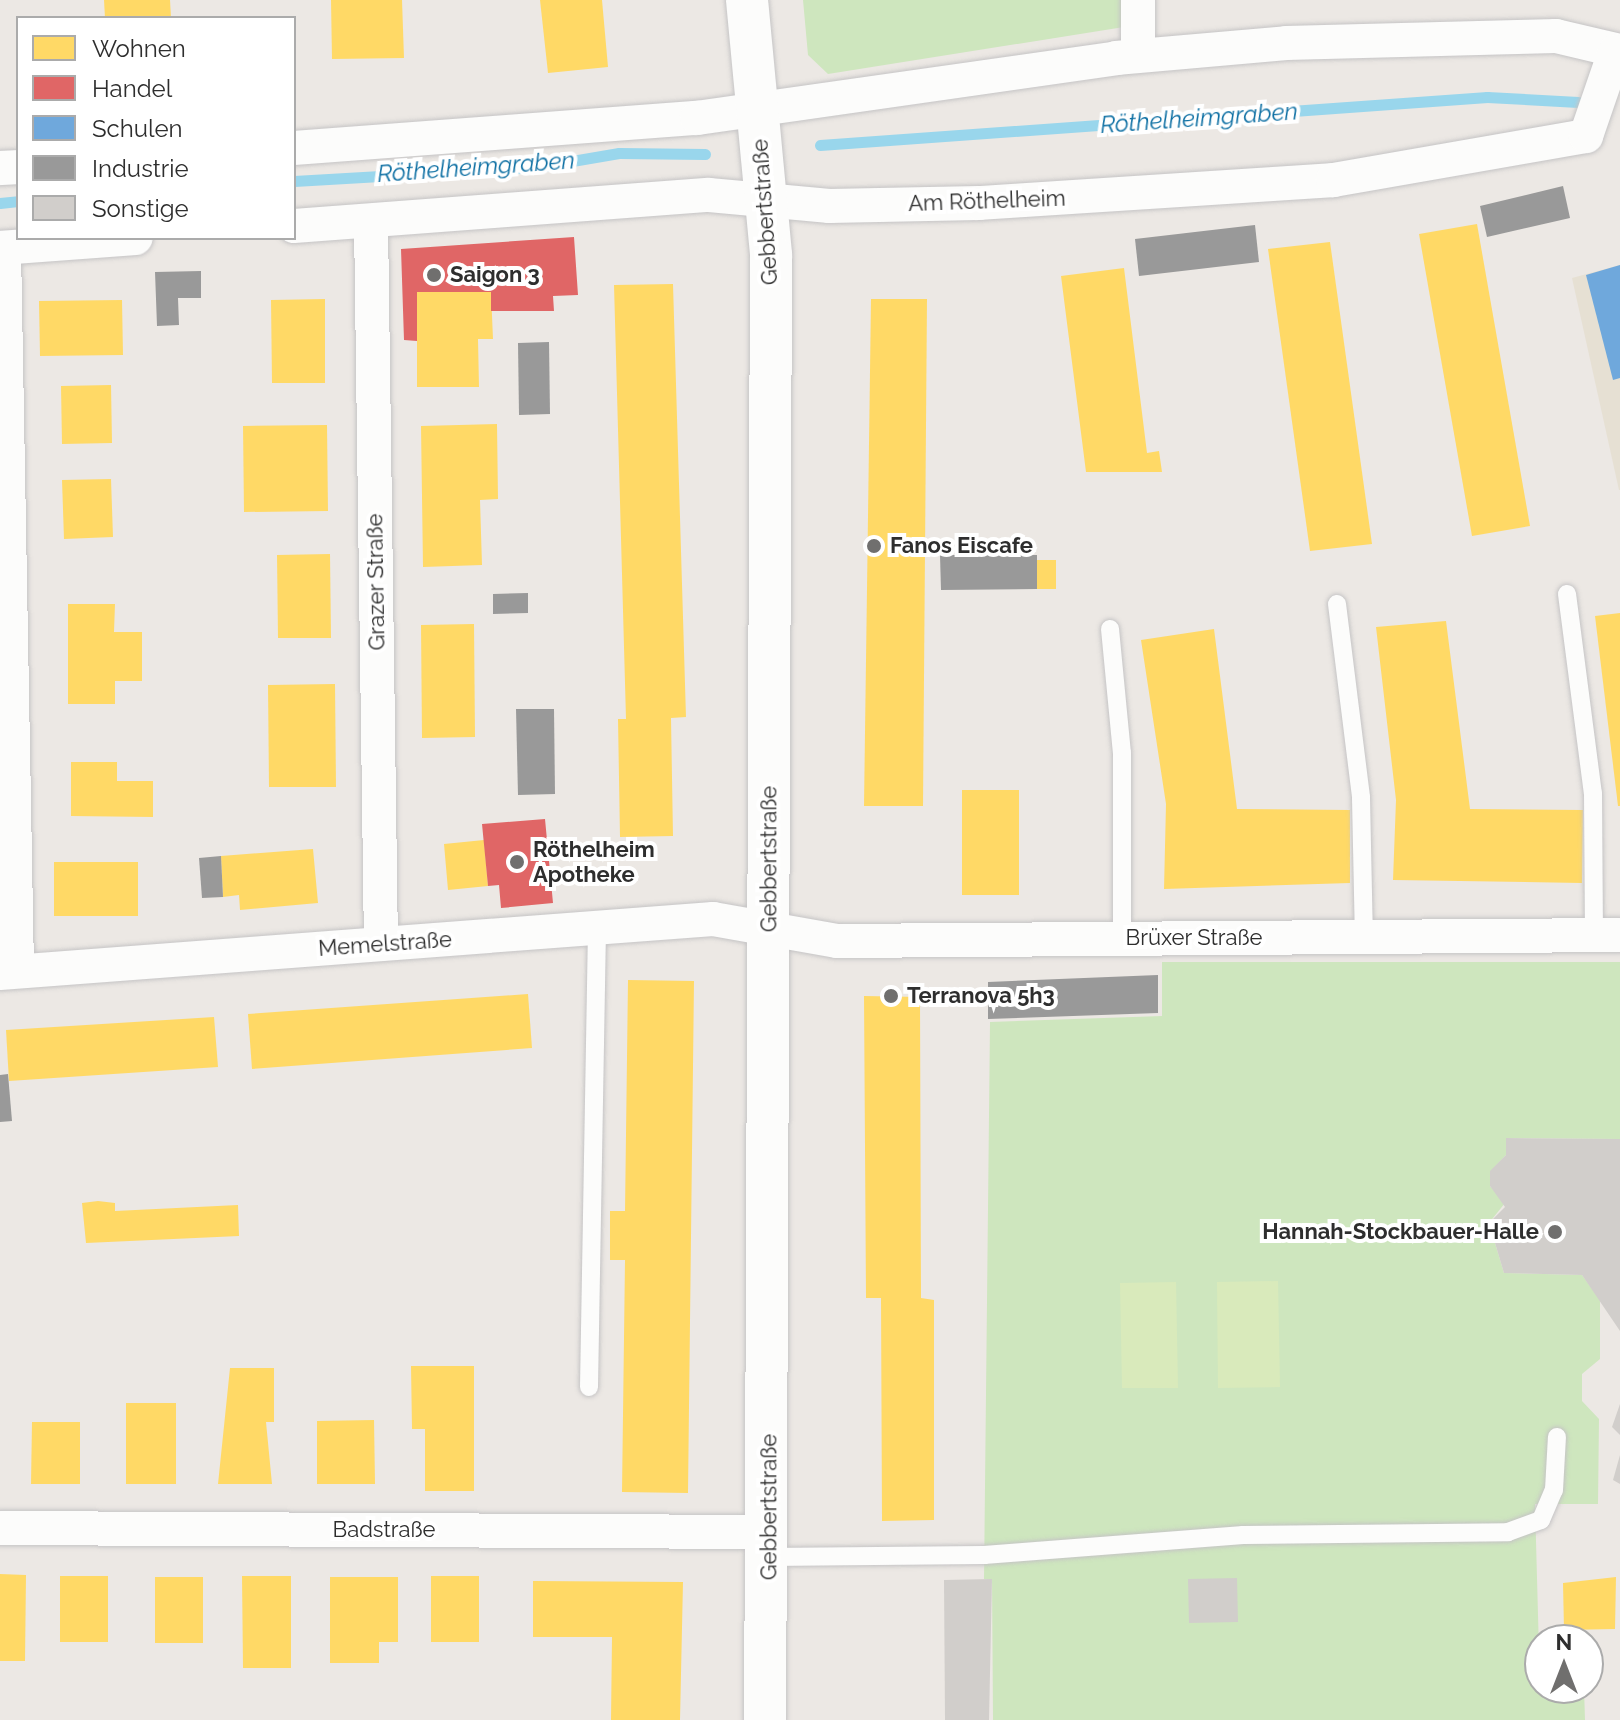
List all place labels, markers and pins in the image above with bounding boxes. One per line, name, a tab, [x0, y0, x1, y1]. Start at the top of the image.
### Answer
place label: Saigon 3	[450, 262, 540, 288]
marker: Saigon 3	[425, 266, 443, 284]
place label: Fanos Eiscafe	[890, 533, 1033, 559]
marker: Fanos Eiscafe	[865, 537, 883, 555]
place label: Röthelheim Apotheke	[533, 836, 655, 888]
marker: Röthelheim Apotheke	[508, 853, 526, 871]
place label: Terranova 5h3	[907, 983, 1055, 1009]
marker: Terranova 5h3	[882, 987, 900, 1005]
place label: Hannah-Stockbauer-Halle	[1262, 1219, 1539, 1245]
marker: Hannah-Stockbauer-Halle	[1546, 1223, 1564, 1241]

